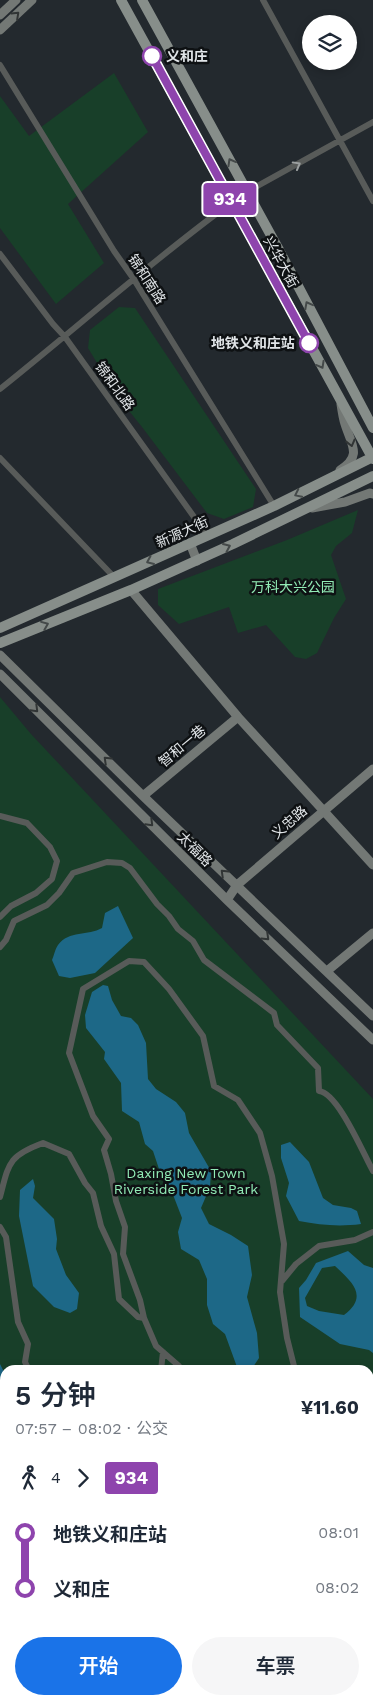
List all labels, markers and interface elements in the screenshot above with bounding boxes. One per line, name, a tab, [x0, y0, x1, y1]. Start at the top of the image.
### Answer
one-way arrow	[10, 12, 19, 21]
map controls	[302, 15, 357, 70]
button: layers	[302, 15, 357, 70]
marker: 义和庄	[142, 46, 162, 66]
place label: 义和庄	[166, 48, 208, 64]
one-way arrow	[227, 158, 237, 167]
one-way arrow	[291, 161, 300, 171]
line badge: 934	[201, 183, 259, 215]
text: 934	[213, 188, 247, 209]
street label: 兴华大街	[260, 234, 302, 290]
street label: 锦和南路	[125, 251, 169, 307]
one-way arrow	[304, 301, 314, 310]
marker: 地铁义和庄站	[299, 333, 319, 353]
place label: 地铁义和庄站	[211, 335, 295, 351]
street label: 锦和北路	[92, 359, 138, 413]
one-way arrow	[315, 360, 325, 369]
one-way arrow	[345, 439, 356, 447]
one-way arrow	[294, 488, 303, 498]
street label: 新源大街	[153, 513, 211, 551]
one-way arrow	[222, 543, 231, 553]
one-way arrow	[146, 555, 155, 565]
park label: 万科大兴公园	[251, 579, 335, 595]
one-way arrow	[40, 621, 49, 631]
one-way arrow	[29, 703, 38, 712]
street label: 智和一巷	[155, 722, 209, 770]
one-way arrow	[104, 757, 113, 766]
street label: 义忠路	[268, 802, 310, 842]
one-way arrow	[144, 818, 153, 827]
street label: 太福路	[174, 828, 216, 870]
one-way arrow	[221, 870, 230, 879]
one-way arrow	[260, 931, 269, 940]
park label: Daxing New Town Riverside Forest Park	[114, 1165, 258, 1197]
text: 5 分钟	[15, 1379, 96, 1412]
text: ¥11.60	[301, 1396, 359, 1419]
text: 07:57 – 08:02 · 公交	[15, 1419, 168, 1438]
icon: walk	[15, 1464, 43, 1492]
icon: forward	[69, 1464, 97, 1492]
text: 934	[115, 1467, 148, 1488]
text: 4	[51, 1468, 61, 1487]
text: 地铁义和庄站	[53, 1523, 167, 1546]
text: 08:01	[318, 1523, 359, 1542]
text: 义和庄	[53, 1578, 110, 1601]
text: 08:02	[315, 1578, 359, 1597]
button: 开始	[15, 1637, 182, 1695]
button: 车票	[192, 1637, 359, 1695]

